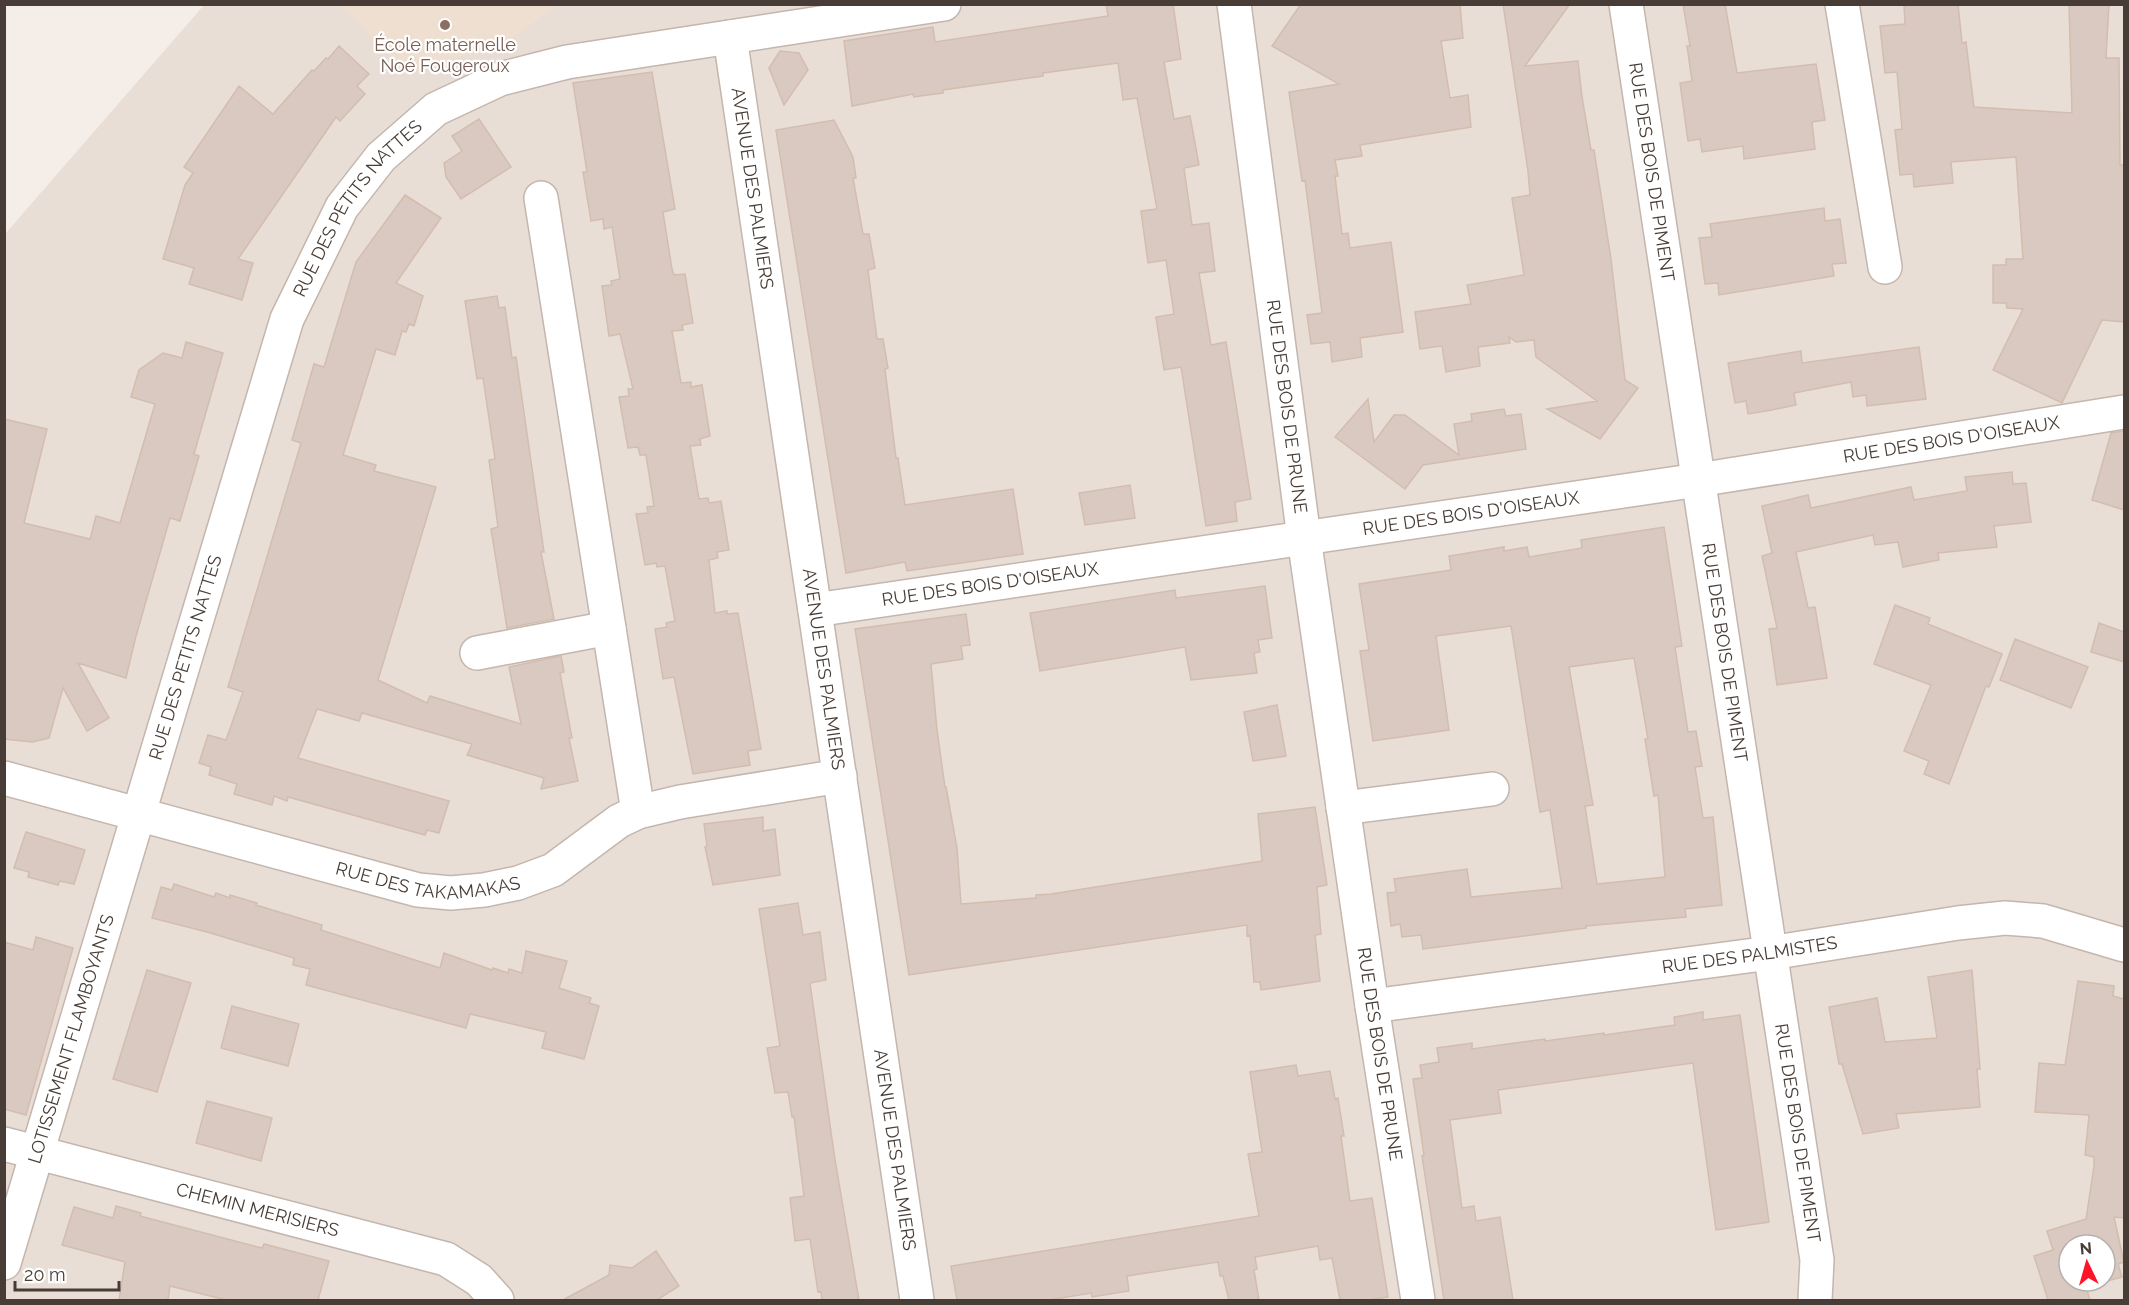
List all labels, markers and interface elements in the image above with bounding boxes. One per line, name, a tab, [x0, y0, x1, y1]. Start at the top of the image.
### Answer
marker: École maternelle Noé Fougeroux	[438, 18, 452, 32]
place label: École maternelle Noé Fougeroux	[374, 33, 516, 76]
street label: RUE DES BOIS DE PIMENT	[1625, 61, 1679, 283]
street label: AVENUE DES PALMIERS	[728, 86, 778, 291]
street label: RUE DES PETITS NATTES	[289, 115, 426, 300]
street label: RUE DES BOIS DE PRUNE	[1263, 298, 1312, 515]
street label: RUE DES BOIS D'OISEAUX	[1842, 411, 2061, 467]
street label: RUE DES BOIS D'OISEAUX	[1361, 487, 1581, 539]
street label: RUE DES BOIS DE PIMENT	[1698, 541, 1752, 764]
street label: RUE DES PETITS NATTES	[144, 552, 226, 763]
street label: RUE DES BOIS D'OISEAUX	[880, 557, 1100, 610]
street label: AVENUE DES PALMIERS	[799, 567, 849, 771]
street label: RUE DES TAKAMAKAS	[334, 857, 522, 903]
street label: LOTISSEMENT FLAMBOYANTS	[23, 912, 118, 1166]
street label: RUE DES PALMISTES	[1660, 931, 1839, 977]
street label: RUE DES BOIS DE PRUNE	[1354, 946, 1407, 1162]
street label: RUE DES BOIS DE PIMENT	[1771, 1022, 1825, 1244]
street label: AVENUE DES PALMIERS	[870, 1048, 921, 1252]
street label: CHEMIN MERISIERS	[174, 1178, 341, 1241]
north arrow	[2057, 1233, 2117, 1293]
text: N	[2079, 1239, 2093, 1259]
scale bar	[15, 1254, 118, 1292]
text: 20 m	[24, 1264, 66, 1285]

